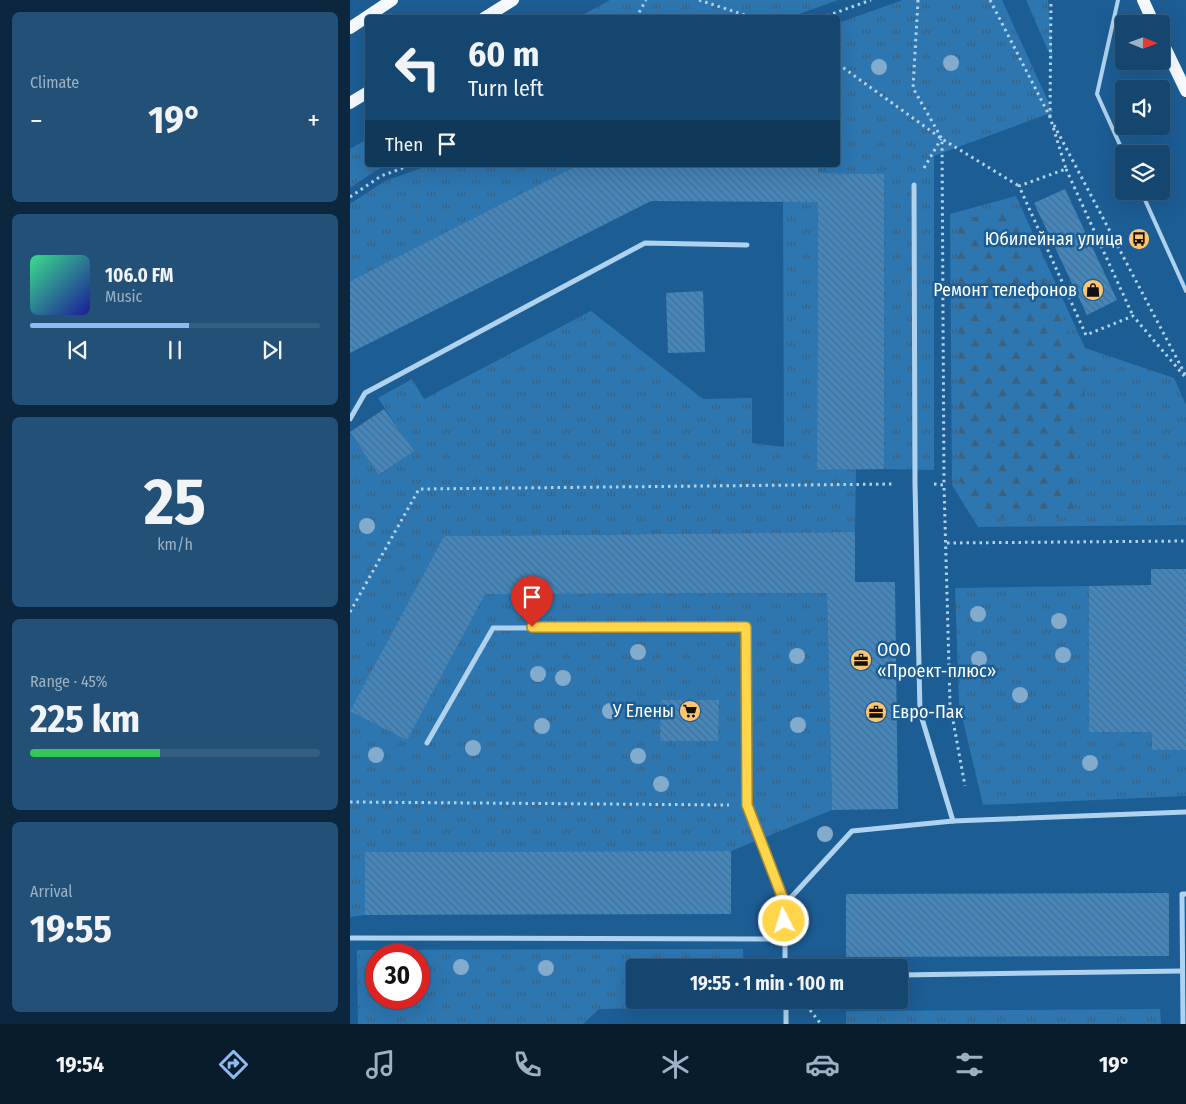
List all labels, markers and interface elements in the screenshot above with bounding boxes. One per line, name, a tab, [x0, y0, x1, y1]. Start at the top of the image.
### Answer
north arrow	[1115, 15, 1170, 70]
map controls	[1115, 15, 1170, 200]
text: 60 m	[468, 33, 539, 75]
icon: left	[385, 35, 450, 100]
text: Climate	[30, 73, 79, 92]
text: Turn left	[468, 75, 544, 102]
button: sound	[1115, 80, 1170, 135]
text: 19°	[148, 97, 202, 143]
text: −	[30, 104, 43, 137]
text: +	[307, 104, 320, 137]
icon: arrive	[433, 130, 461, 158]
text: Then	[385, 133, 423, 156]
button: layers	[1115, 145, 1170, 200]
bus stop icon: Юбилейная улица	[1127, 227, 1151, 251]
place label: Юбилейная улица	[985, 228, 1123, 250]
text: 106.0 FM	[105, 264, 173, 287]
shop icon: Ремонт телефонов	[1081, 278, 1105, 302]
place label: Ремонт телефонов	[933, 279, 1077, 301]
text: Music	[105, 287, 142, 306]
icon: previous	[64, 336, 92, 364]
icon: pause	[161, 336, 189, 364]
icon: next	[258, 336, 286, 364]
text: 25	[144, 463, 206, 541]
text: km/h	[157, 535, 193, 554]
pin	[511, 576, 553, 627]
icon: arrive	[518, 583, 546, 611]
place label: ООО «Проект-плюс»	[877, 639, 996, 682]
office icon: ООО «Проект-плюс»	[849, 648, 873, 672]
text: Range · 45%	[30, 672, 108, 691]
text: 225 km	[30, 696, 140, 742]
supermarket icon: У Елены	[678, 699, 702, 723]
place label: У Елены	[612, 700, 674, 722]
office icon: Евро-Пак	[864, 700, 888, 724]
place label: Евро-Пак	[892, 701, 964, 723]
text: Arrival	[30, 882, 72, 901]
position arrow	[757, 894, 809, 946]
text: 19:55	[30, 906, 112, 952]
speed limit sign: 30	[365, 944, 430, 1009]
text: 19:55 · 1 min · 100 m	[690, 972, 844, 995]
icon: directions	[216, 1047, 251, 1082]
icon: music	[363, 1047, 398, 1082]
icon: phone	[510, 1047, 545, 1082]
icon: climate	[658, 1047, 693, 1082]
icon: car	[805, 1047, 840, 1082]
icon: filters	[952, 1047, 987, 1082]
text: 19:54	[56, 1051, 104, 1078]
text: 19°	[1099, 1051, 1130, 1078]

